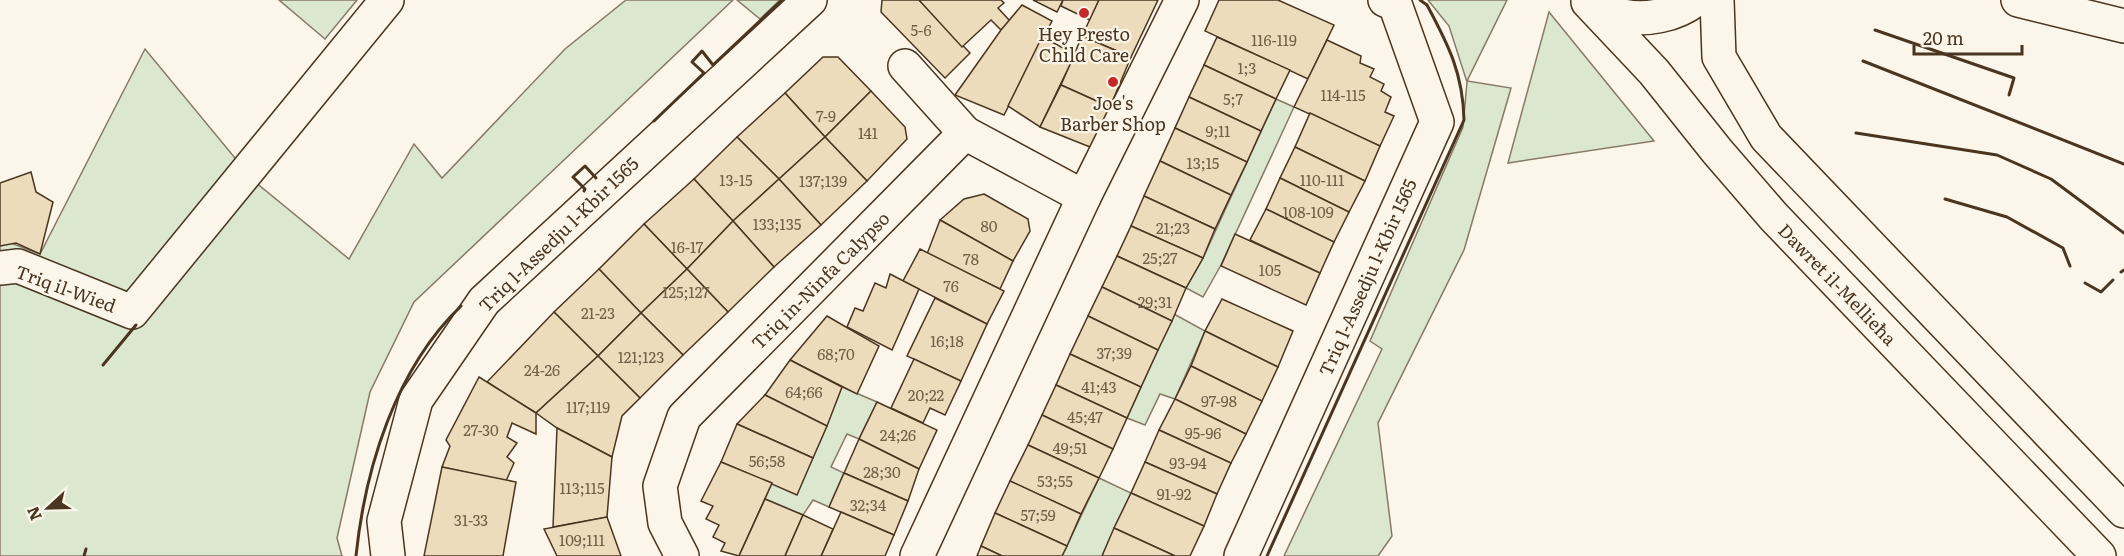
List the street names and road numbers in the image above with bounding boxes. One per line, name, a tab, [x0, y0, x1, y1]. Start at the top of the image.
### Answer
street label: Triq l-Assedju l-Kbir 1565	[472, 150, 644, 318]
street label: Triq l-Assedju l-Kbir 1565	[1311, 174, 1423, 380]
street label: Triq in-Ninfa Calypso	[745, 205, 895, 355]
street label: Dawret il-Mellieħa	[1773, 217, 1904, 351]
street label: Triq il-Wied	[12, 257, 120, 319]

